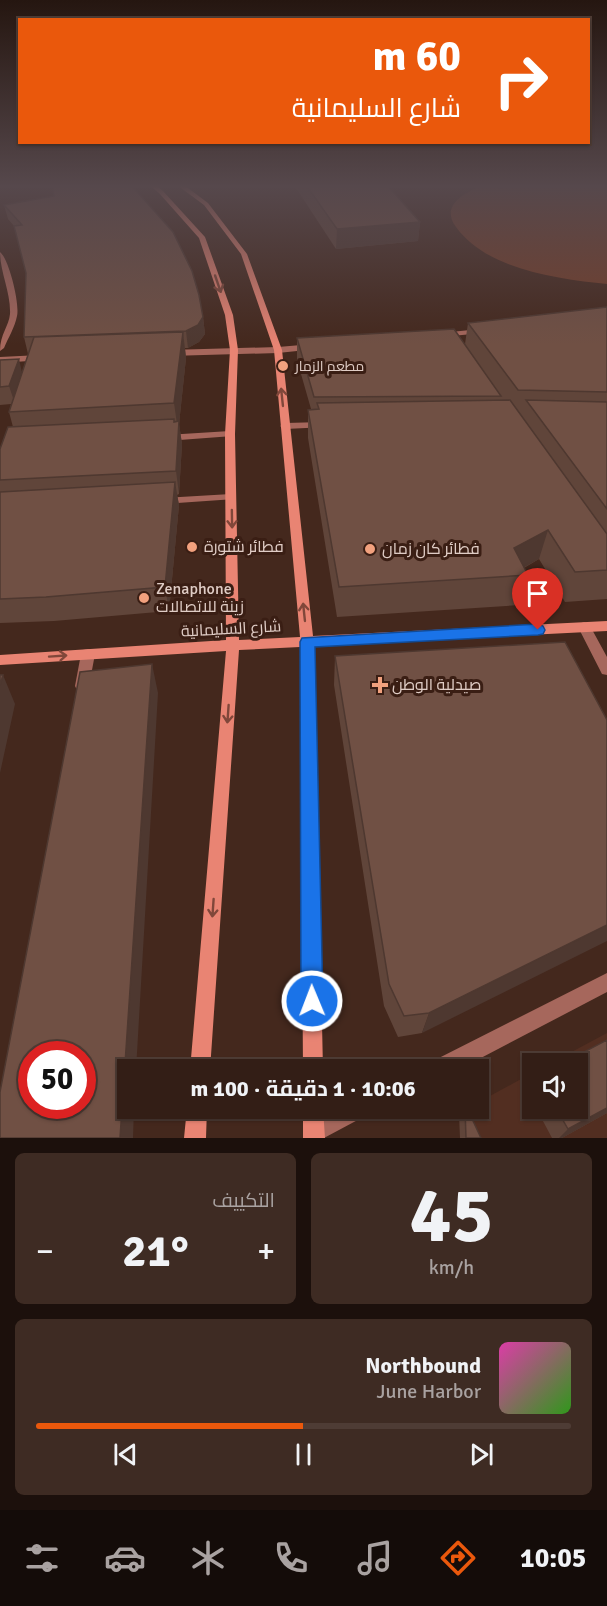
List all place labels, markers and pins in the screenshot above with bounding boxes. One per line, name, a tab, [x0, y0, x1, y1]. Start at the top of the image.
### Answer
place label: مطعم الزمار	[294, 358, 364, 376]
marker: مطعم الزمار	[276, 359, 290, 373]
place label: فطائر شتورة	[204, 537, 284, 557]
place label: فطائر كان زمان	[382, 539, 480, 559]
marker: فطائر شتورة	[185, 540, 199, 554]
marker: فطائر كان زمان	[363, 542, 377, 556]
pin	[512, 568, 563, 630]
place label: Zenaphone زينة للاتصالات	[156, 579, 244, 617]
marker: Zenaphone زينة للاتصالات	[137, 591, 151, 605]
place label: صيدلية الوطن	[392, 675, 481, 695]
marker: صيدلية الوطن	[373, 678, 387, 692]

